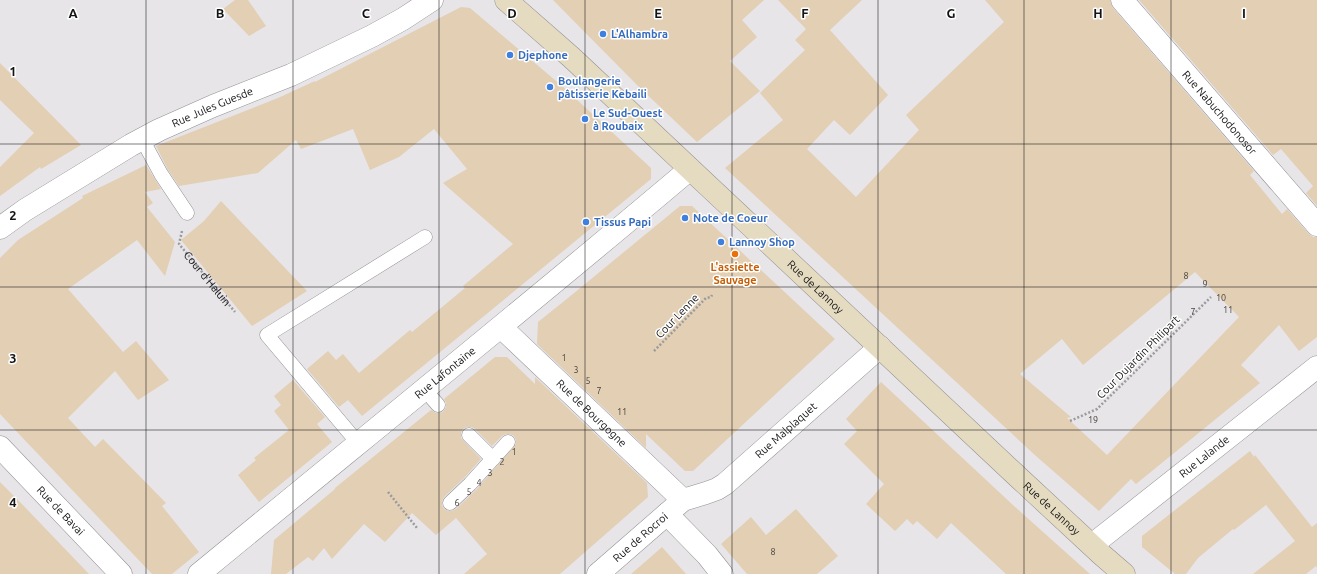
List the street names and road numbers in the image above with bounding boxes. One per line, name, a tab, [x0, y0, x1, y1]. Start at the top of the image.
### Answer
street label: Rue Nabuchodonosor	[1180, 68, 1260, 158]
street label: Rue Jules Guesde	[170, 85, 255, 129]
street label: Cour d'Haluin	[182, 249, 233, 308]
street label: Rue de Lannoy	[785, 258, 847, 316]
street label: Cour Lenne	[653, 292, 701, 340]
street label: Cour Dujardin Philipart	[1094, 313, 1182, 401]
street label: Rue Lafontaine	[412, 344, 478, 401]
street label: Rue de Bourgogne	[554, 377, 629, 449]
street label: Rue Malplaquet	[753, 400, 819, 461]
street label: Rue Lalande	[1177, 433, 1232, 480]
street label: Rue de Lannoy	[1021, 479, 1083, 538]
street label: Rue de Bavai	[35, 484, 87, 538]
street label: Rue de Rocroi	[610, 510, 670, 564]

